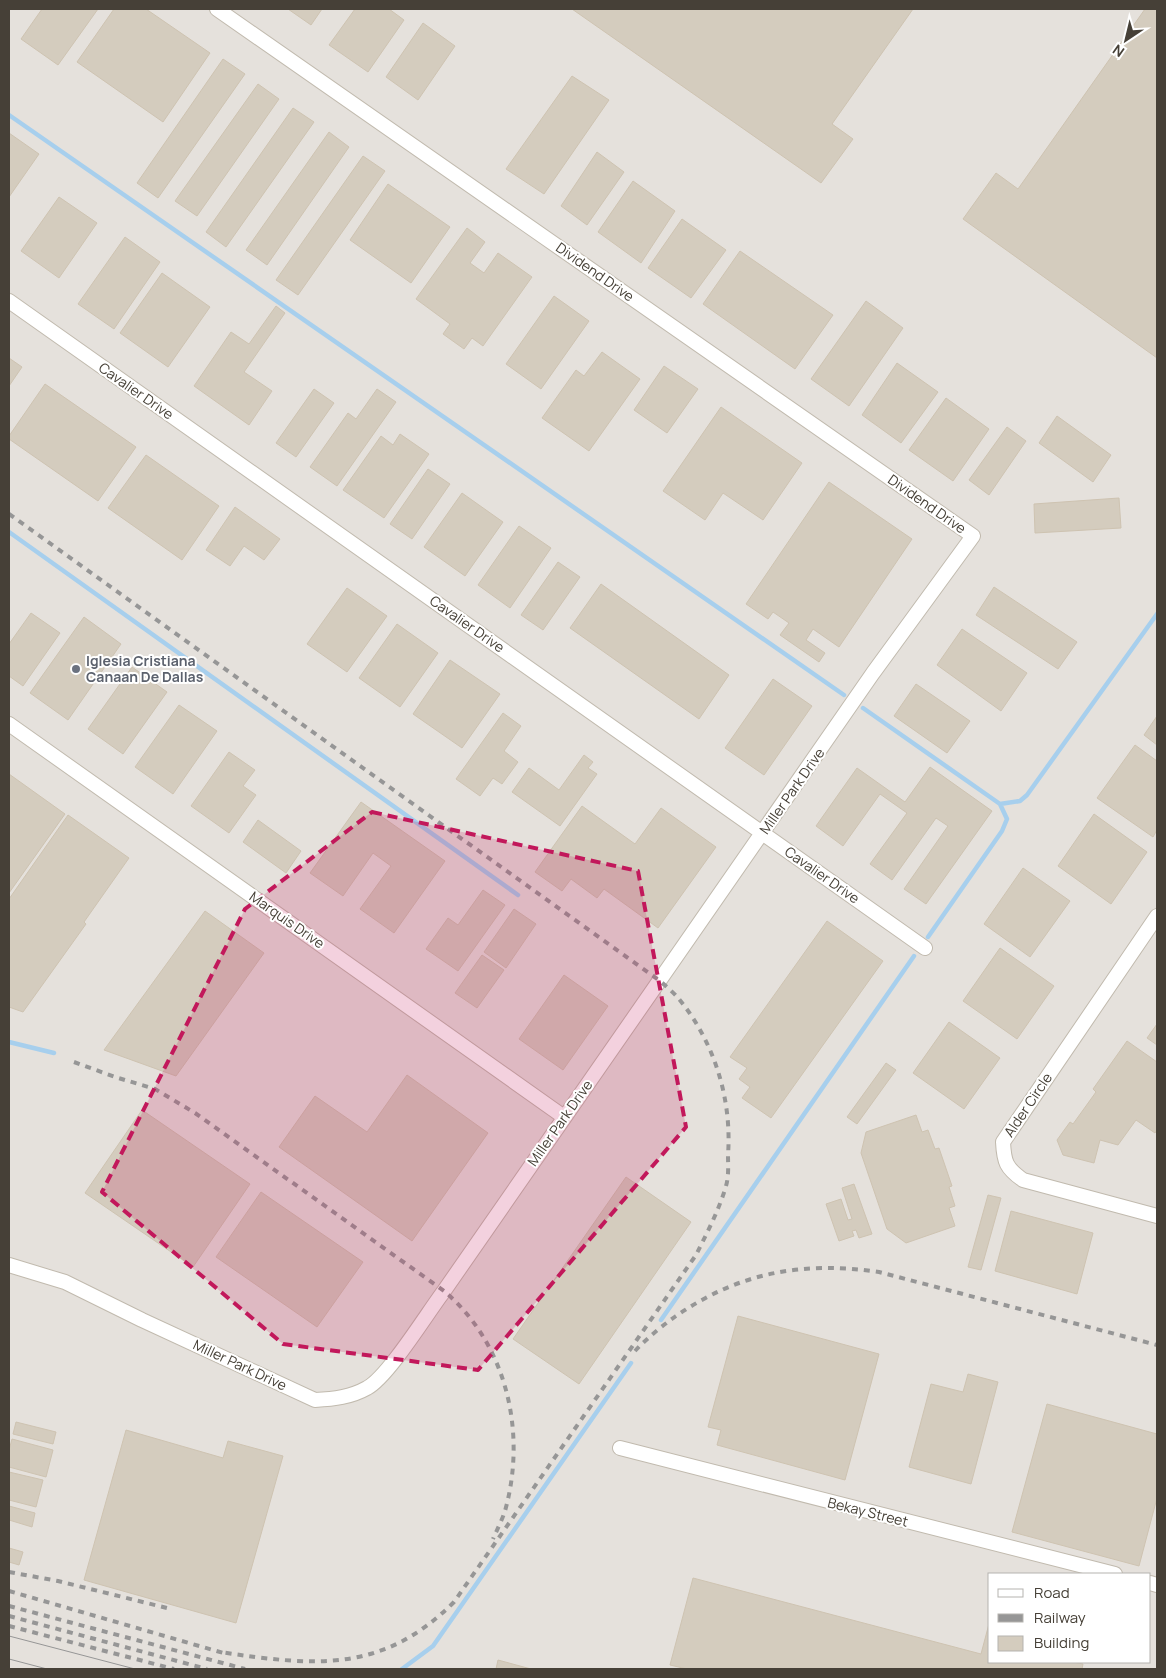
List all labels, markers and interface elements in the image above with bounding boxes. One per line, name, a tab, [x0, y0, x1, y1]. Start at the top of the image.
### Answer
north arrow	[1101, 15, 1151, 65]
text: N	[1109, 40, 1128, 62]
street label: Dividend Drive	[552, 238, 638, 306]
street label: Cavalier Drive	[95, 358, 177, 423]
street label: Dividend Drive	[884, 470, 970, 538]
street label: Cavalier Drive	[426, 591, 508, 656]
place label: Iglesia Cristiana Canaan De Dallas	[86, 651, 204, 686]
marker: Iglesia Cristiana Canaan De Dallas	[70, 663, 82, 675]
street label: Miller Park Drive	[755, 744, 828, 838]
street label: Cavalier Drive	[781, 842, 863, 907]
street label: Marquis Drive	[246, 887, 329, 952]
street label: Alder Circle	[999, 1069, 1056, 1141]
street label: Miller Park Drive	[523, 1076, 596, 1170]
street label: Miller Park Drive	[190, 1335, 290, 1395]
street label: Bekay Street	[826, 1492, 911, 1531]
legend	[988, 1573, 1151, 1663]
text: Road	[1034, 1582, 1070, 1603]
text: Railway	[1034, 1607, 1086, 1628]
text: Building	[1034, 1632, 1089, 1653]

